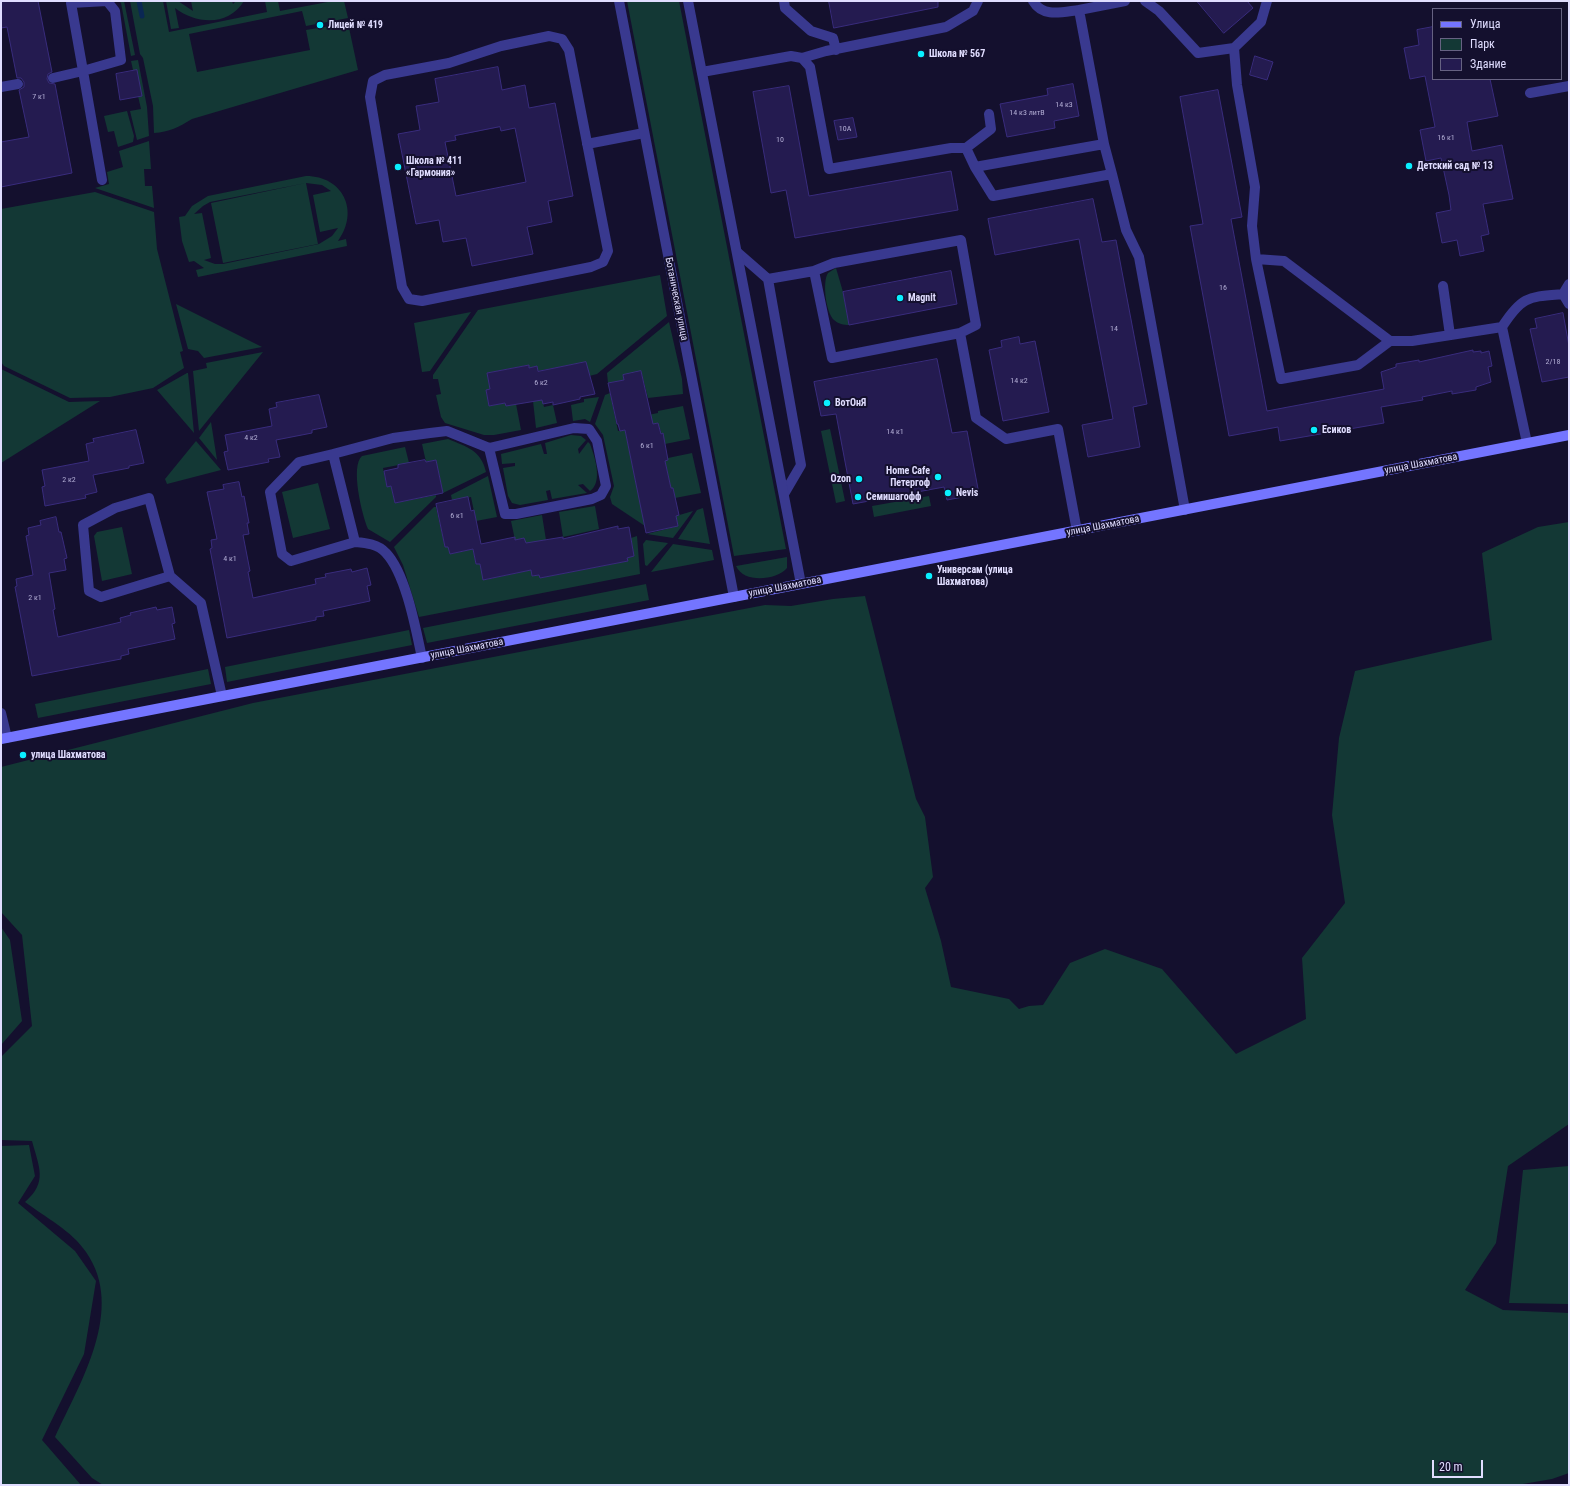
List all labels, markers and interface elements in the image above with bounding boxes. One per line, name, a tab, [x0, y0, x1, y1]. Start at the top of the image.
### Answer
legend	[1432, 8, 1562, 80]
text: Улица	[1470, 17, 1500, 31]
place label: Лицей № 419	[328, 19, 383, 31]
marker: Лицей № 419	[315, 20, 325, 30]
text: Парк	[1470, 37, 1495, 51]
place label: Школа № 567	[929, 48, 985, 60]
marker: Школа № 567	[916, 49, 926, 59]
text: Здание	[1470, 57, 1506, 71]
house number: 7 к1	[32, 92, 46, 102]
house number: 14 к3	[1055, 100, 1073, 110]
house number: 14 к3 литВ	[1009, 108, 1045, 118]
house number: 10А	[839, 124, 851, 134]
house number: 16 к1	[1437, 133, 1455, 143]
house number: 10	[776, 135, 784, 145]
place label: Школа № 411 «Гармония»	[406, 155, 462, 178]
place label: Детский сад № 13	[1417, 160, 1493, 172]
marker: Детский сад № 13	[1404, 161, 1414, 171]
marker: Школа № 411 «Гармония»	[393, 162, 403, 172]
street label: Ботаническая улица	[662, 256, 690, 342]
house number: 16	[1219, 283, 1227, 293]
place label: Magnit	[908, 292, 936, 304]
marker: Magnit	[895, 293, 905, 303]
house number: 14	[1110, 324, 1118, 334]
house number: 2/18	[1546, 357, 1560, 367]
house number: 14 к2	[1010, 376, 1028, 386]
house number: 6 к2	[534, 378, 548, 388]
place label: ВотОнЯ	[835, 397, 866, 409]
marker: ВотОнЯ	[822, 398, 832, 408]
place label: Есиков	[1322, 424, 1351, 436]
marker: Есиков	[1309, 425, 1319, 435]
house number: 14 к1	[886, 427, 904, 437]
house number: 4 к2	[244, 433, 258, 443]
house number: 6 к1	[640, 441, 654, 451]
street label: улица Шахматова	[1384, 451, 1458, 477]
place label: Home Cafe Петергоф	[886, 465, 930, 488]
marker: Home Cafe Петергоф	[933, 472, 943, 482]
place label: Ozon	[831, 473, 851, 485]
marker: Ozon	[854, 474, 864, 484]
house number: 2 к2	[62, 475, 76, 485]
place label: Nevis	[956, 487, 978, 499]
marker: Nevis	[943, 488, 953, 498]
place label: Семишагофф	[866, 491, 921, 503]
marker: Семишагофф	[853, 492, 863, 502]
house number: 6 к1	[450, 511, 464, 521]
street label: улица Шахматова	[1066, 513, 1140, 539]
house number: 4 к1	[223, 554, 237, 564]
place label: Универсам (улица Шахматова)	[937, 564, 1013, 588]
marker: Универсам (улица Шахматова)	[924, 571, 934, 581]
street label: улица Шахматова	[748, 574, 822, 600]
house number: 2 к1	[28, 593, 42, 603]
street label: улица Шахматова	[430, 636, 504, 662]
place label: улица Шахматова	[31, 749, 106, 761]
marker: улица Шахматова	[18, 750, 28, 760]
scale bar	[1434, 1452, 1485, 1478]
text: 20 m	[1439, 1460, 1463, 1474]

